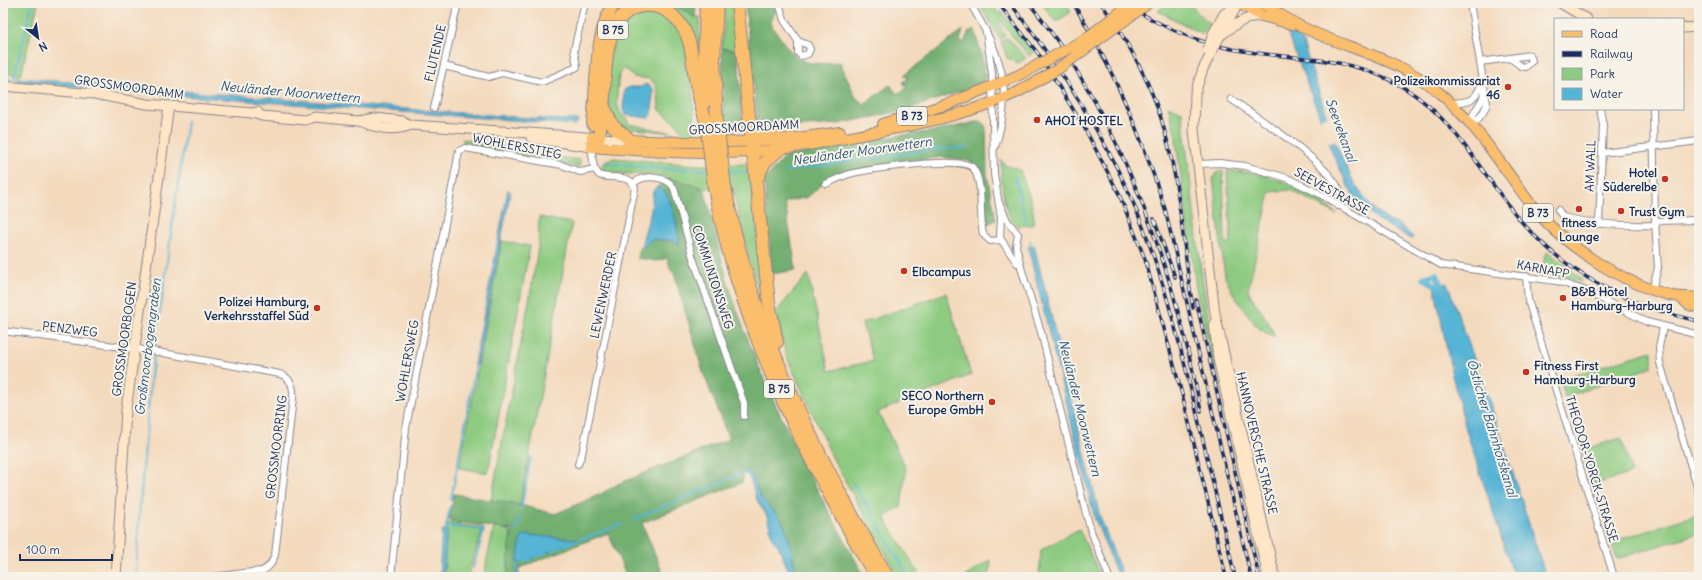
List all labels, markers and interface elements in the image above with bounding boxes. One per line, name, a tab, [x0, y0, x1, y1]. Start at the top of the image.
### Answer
north arrow	[18, 18, 58, 58]
legend	[1554, 18, 1684, 110]
road number: B 75	[598, 21, 628, 39]
street label: FLUTENDE	[421, 23, 449, 83]
text: Road	[1590, 26, 1618, 41]
text: N	[36, 39, 50, 55]
text: Railway	[1590, 46, 1633, 61]
text: Park	[1590, 66, 1615, 81]
street label: GROSSMOORDAMM	[73, 72, 185, 102]
place label: Polizeikommissariat 46	[1393, 73, 1501, 102]
water label: Neuländer Moorwettern	[219, 77, 361, 107]
marker: Polizeikommissariat 46	[1503, 82, 1513, 92]
text: Water	[1590, 86, 1623, 101]
water label: Seevekanal	[1322, 96, 1361, 166]
road number: B 73	[897, 107, 927, 125]
place label: AHOI HOSTEL	[1045, 113, 1123, 128]
marker: AHOI HOSTEL	[1032, 115, 1042, 125]
street label: GROSSMOORDAMM	[688, 117, 800, 137]
street label: WOHLERSSTIEG	[471, 130, 563, 162]
water label: Neuländer Moorwettern	[791, 133, 933, 169]
street label: AM WALL	[1582, 139, 1598, 192]
street label: SEEVESTRASSE	[1292, 164, 1372, 218]
place label: Hotel Süderelbe	[1603, 165, 1658, 194]
marker: Hotel Süderelbe	[1660, 174, 1670, 184]
road number: B 73	[1523, 204, 1553, 222]
marker: fitness Lounge	[1574, 204, 1584, 214]
place label: Trust Gym	[1629, 204, 1685, 220]
marker: Trust Gym	[1616, 206, 1626, 216]
place label: fitness Lounge	[1559, 215, 1600, 245]
street label: COMMUNIONSWEG	[689, 223, 737, 331]
street label: LEWENWERDER	[586, 250, 620, 340]
street label: KARNAPP	[1515, 257, 1571, 281]
place label: Elbcampus	[912, 264, 972, 280]
marker: Elbcampus	[899, 266, 909, 276]
water label: Großmoorbogengraben	[131, 277, 165, 417]
street label: GROSSMOORBOGEN	[109, 281, 139, 397]
place label: B&B Hotel Hamburg-Harburg	[1571, 284, 1673, 314]
marker: B&B Hotel Hamburg-Harburg	[1558, 293, 1568, 303]
place label: Polizei Hamburg, Verkehrsstaffel Süd	[204, 294, 309, 323]
marker: Polizei Hamburg, Verkehrsstaffel Süd	[312, 303, 322, 313]
street label: PENZWEG	[41, 318, 99, 340]
street label: WOHLERSWEG	[392, 318, 422, 403]
water label: Neuländer Moorwettern	[1055, 338, 1105, 479]
water label: Östlicher Bahnhofskanal	[1463, 357, 1522, 501]
place label: Fitness First Hamburg-Harburg	[1534, 358, 1636, 388]
marker: Fitness First Hamburg-Harburg	[1521, 367, 1531, 377]
street label: HANNOVERSCHE STRASSE	[1233, 370, 1281, 516]
road number: B 75	[764, 380, 794, 398]
place label: SECO Northern Europe GmbH	[902, 388, 984, 418]
street label: GROSSMOORRING	[262, 394, 290, 500]
street label: THEODOR-YORCK-STRASSE	[1563, 394, 1621, 544]
marker: SECO Northern Europe GmbH	[987, 397, 997, 407]
scale bar	[20, 536, 112, 562]
text: 100 m	[26, 542, 60, 557]

